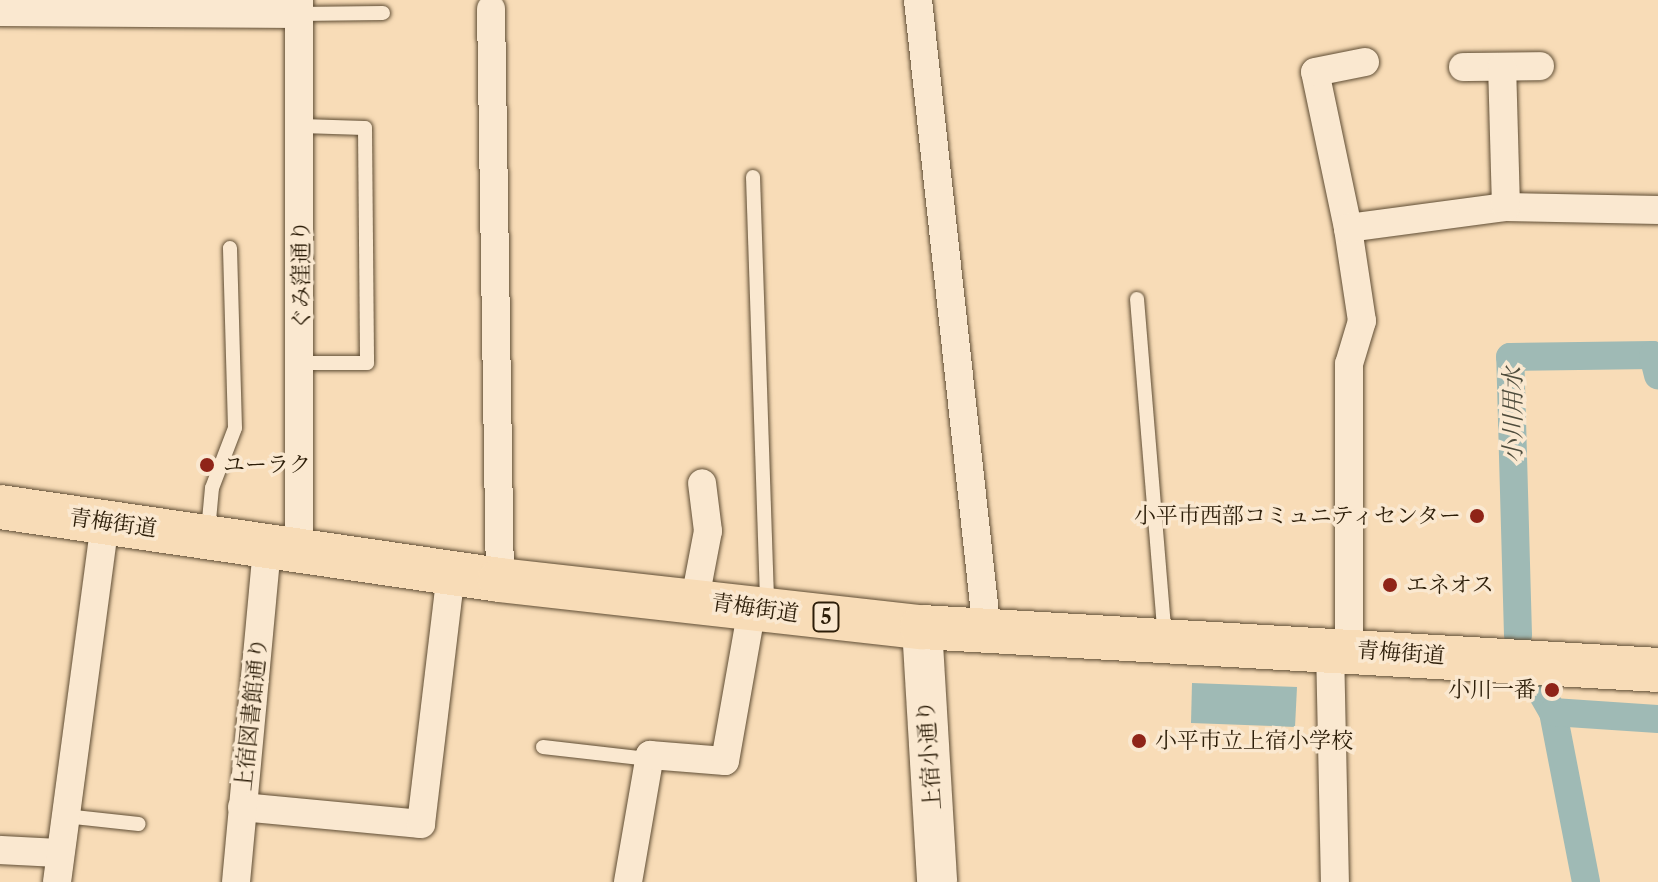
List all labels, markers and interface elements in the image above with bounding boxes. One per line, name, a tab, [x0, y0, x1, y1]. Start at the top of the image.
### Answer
street label: ぐみ窪通り	[288, 220, 314, 330]
water label: 小川用水	[1499, 367, 1527, 463]
place label: ユーラク	[223, 452, 311, 478]
marker: ユーラク	[198, 456, 216, 474]
place label: 小平市西部コミュニティセンター	[1131, 503, 1461, 529]
street label: 青梅街道	[68, 504, 158, 542]
marker: 小平市西部コミュニティセンター	[1468, 507, 1486, 525]
place label: エネオス	[1406, 572, 1494, 598]
marker: エネオス	[1381, 576, 1399, 594]
street label: 青梅街道	[710, 589, 800, 627]
road number: 5	[812, 601, 840, 633]
street label: 上宿図書館通り	[230, 636, 272, 792]
street label: 青梅街道	[1356, 637, 1446, 669]
place label: 小川一番	[1448, 677, 1536, 703]
marker: 小川一番	[1543, 681, 1561, 699]
street label: 上宿小通り	[912, 699, 946, 811]
place label: 小平市立上宿小学校	[1155, 728, 1353, 754]
marker: 小平市立上宿小学校	[1130, 732, 1148, 750]

